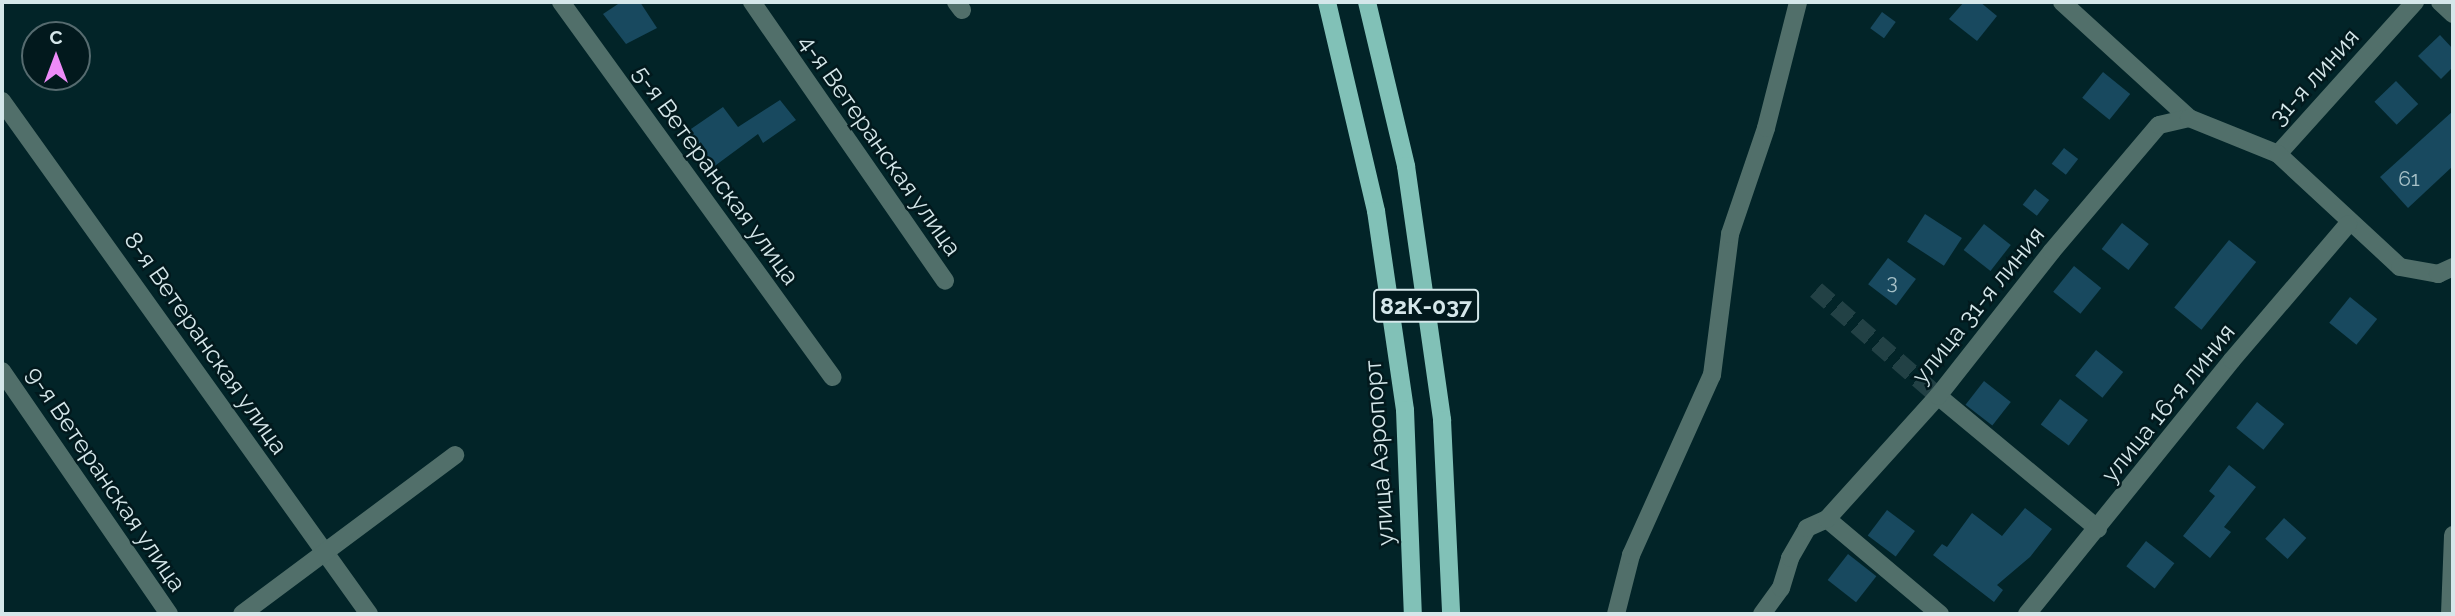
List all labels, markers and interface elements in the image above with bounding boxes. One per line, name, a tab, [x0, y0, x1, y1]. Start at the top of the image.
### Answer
north arrow	[21, 21, 91, 91]
street label: 31-я линия	[2263, 23, 2365, 131]
text: С	[49, 26, 63, 48]
street label: 4-я Ветеранская улица	[792, 28, 968, 262]
street label: 5-я Ветеранская улица	[627, 60, 805, 290]
house number: 61	[2398, 166, 2420, 192]
street label: улица 31-я линия	[1906, 221, 2050, 389]
street label: 8-я Ветеранская улица	[118, 226, 294, 460]
house number: 3	[1886, 269, 1898, 295]
road number: 82К-037	[1372, 286, 1480, 326]
street label: улица 16-я линия	[2095, 318, 2241, 488]
street label: улица Аэропорт	[1358, 359, 1400, 547]
street label: 9-я Ветеранская улица	[20, 361, 192, 597]

